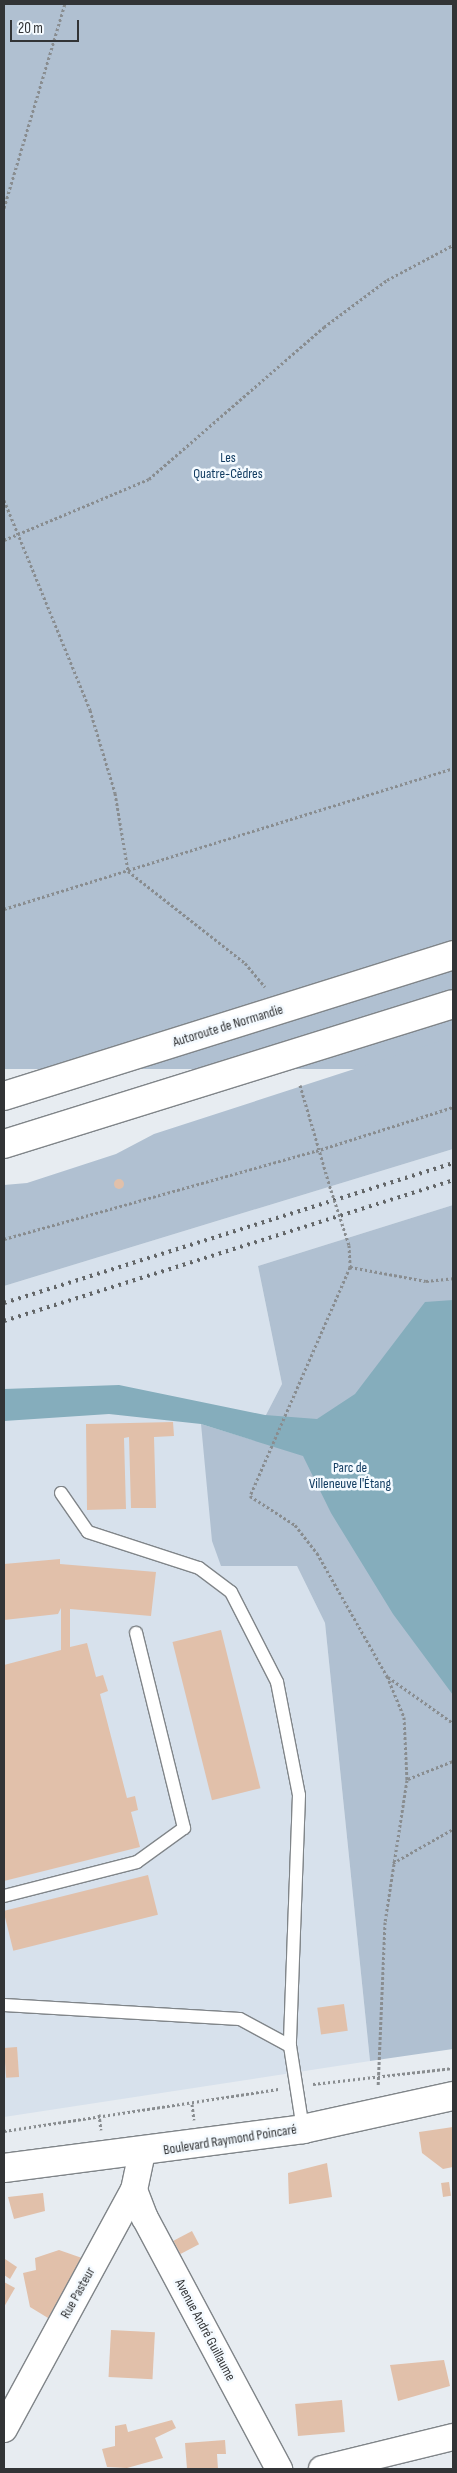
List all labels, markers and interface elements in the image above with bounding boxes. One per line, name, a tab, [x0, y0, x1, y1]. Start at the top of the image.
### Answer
scale bar	[12, 10, 81, 42]
text: 20 m	[18, 19, 43, 38]
park label: Les Quatre-Cèdres	[193, 450, 263, 482]
street label: Autoroute de Normandie	[171, 1001, 285, 1051]
park label: Parc de Villeneuve l'Étang	[309, 1460, 391, 1492]
street label: Boulevard Raymond Poincaré	[162, 2121, 298, 2159]
street label: Rue Pasteur	[57, 2264, 99, 2322]
street label: Avenue André Guillaume	[171, 2276, 239, 2384]

